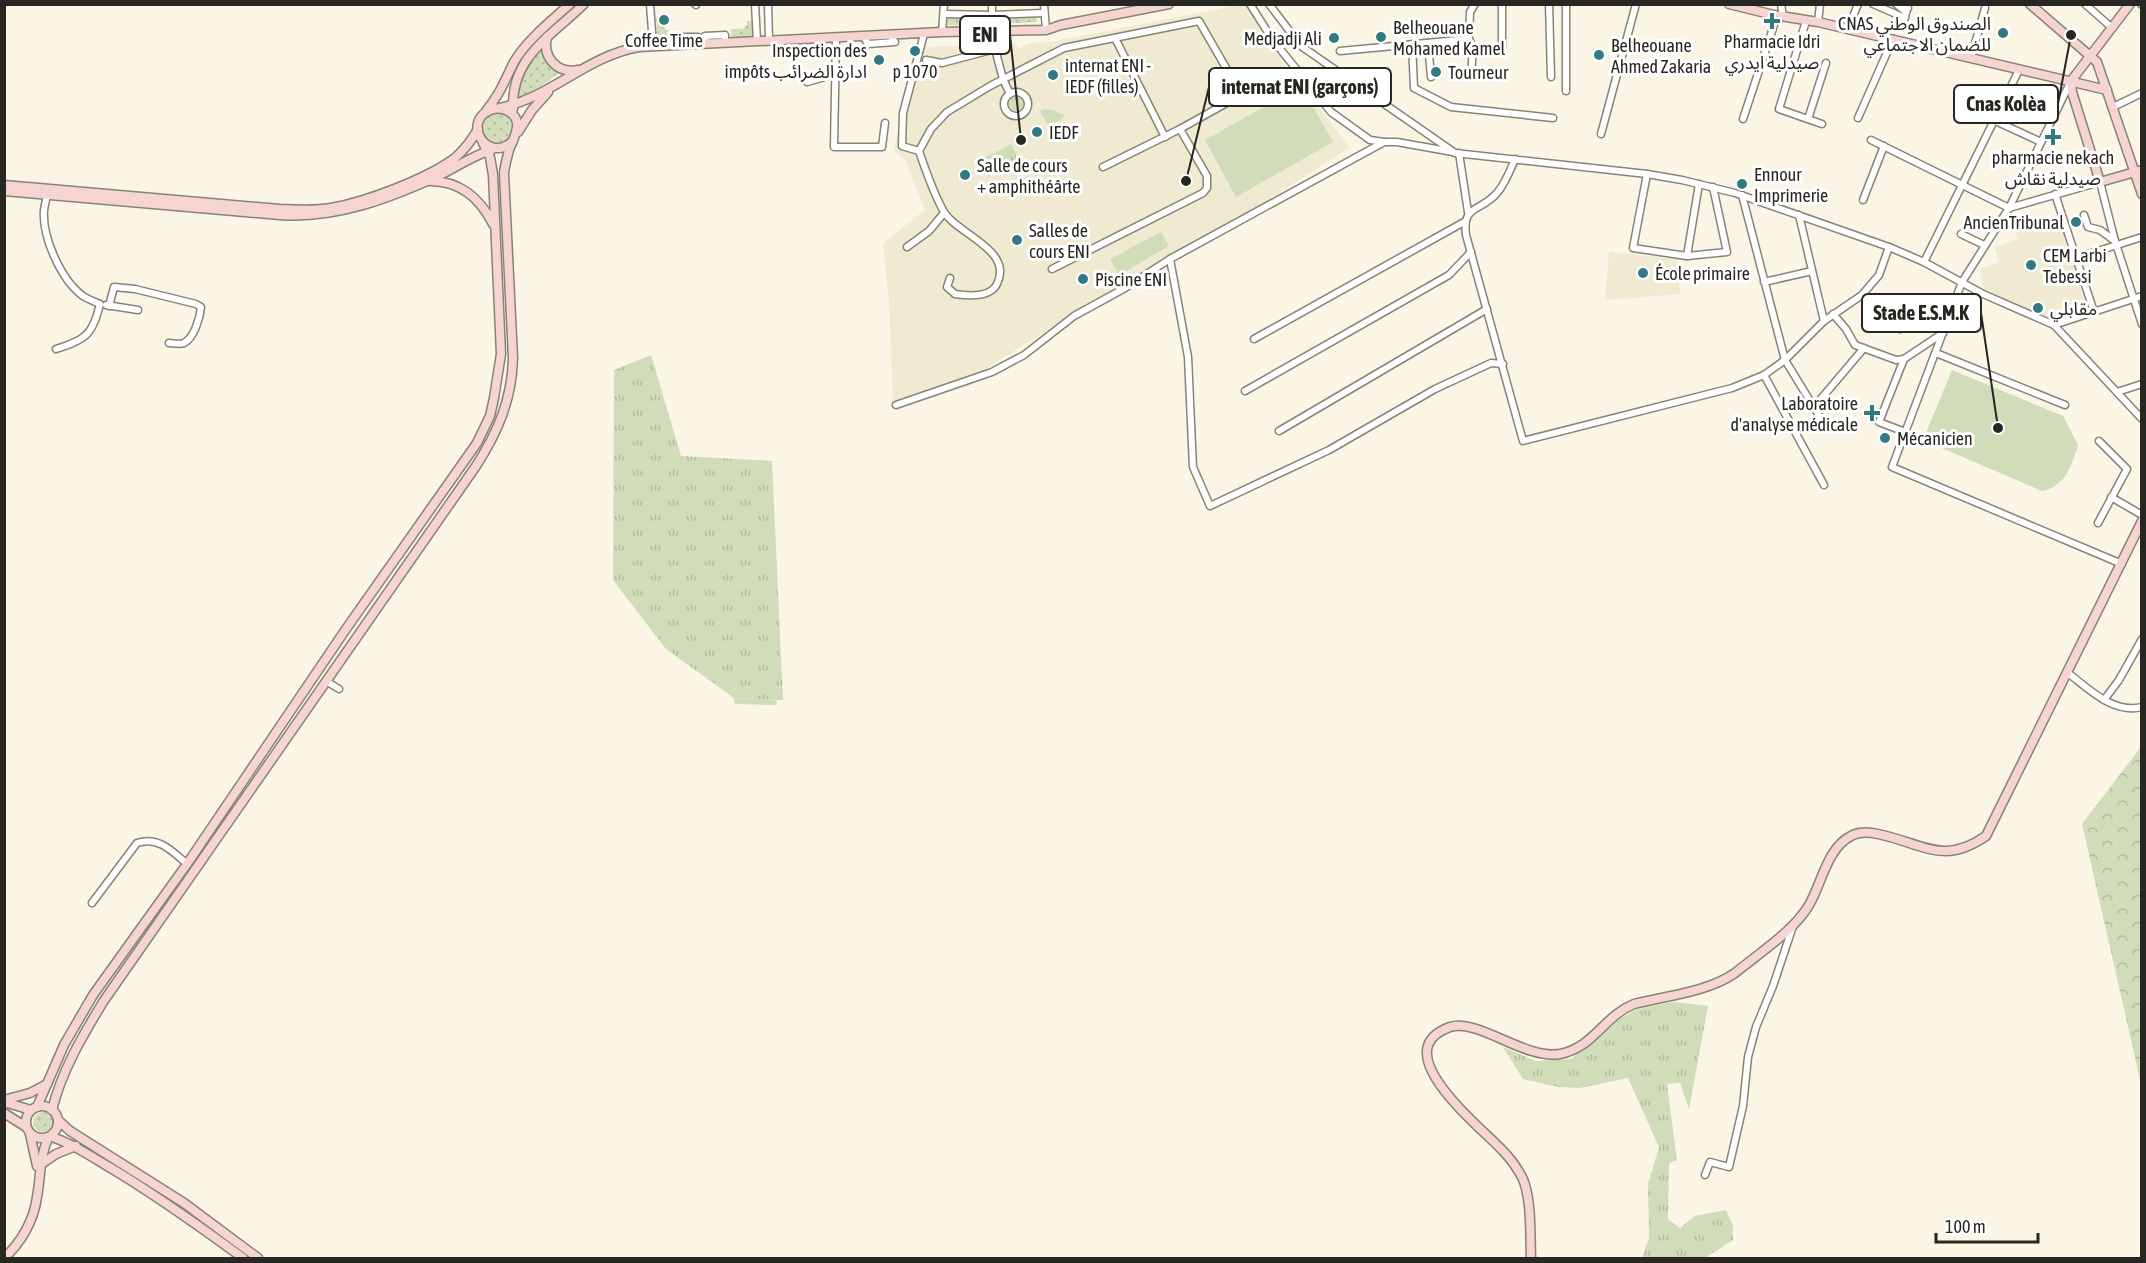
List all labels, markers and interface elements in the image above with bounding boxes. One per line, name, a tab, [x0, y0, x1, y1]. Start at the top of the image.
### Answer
marker: Coffee Time	[657, 13, 671, 27]
place label: CNAS الصندوق الوطني للضمان الاجتماعي	[1838, 13, 1991, 58]
marker: Pharmacie Idri صيدلية ايدري	[1765, 14, 1779, 28]
callout: ENI	[960, 16, 1010, 54]
place label: Belheouane Mohamed Kamel	[1393, 17, 1506, 59]
text: ENI	[972, 23, 998, 46]
marker: CNAS الصندوق الوطني للضمان الاجتماعي	[1996, 26, 2010, 40]
place label: Medjadji Ali	[1244, 28, 1322, 49]
place label: Coffee Time	[625, 30, 703, 51]
marker: Belheouane Mohamed Kamel	[1374, 30, 1388, 44]
marker: Medjadji Ali	[1327, 31, 1341, 45]
place label: Pharmacie Idri صيدلية ايدري	[1724, 31, 1820, 76]
place label: Belheouane Ahmed Zakaria	[1611, 35, 1711, 77]
place label: Inspection des impôts ادارة الضرائب	[725, 40, 867, 83]
marker: p 1070	[908, 44, 922, 58]
marker: Belheouane Ahmed Zakaria	[1592, 48, 1606, 62]
marker: Inspection des impôts ادارة الضرائب	[872, 53, 886, 67]
place label: internat ENI - IEDF (filles)	[1065, 55, 1151, 97]
place label: p 1070	[893, 61, 937, 82]
place label: Tourneur	[1448, 62, 1509, 83]
marker: Tourneur	[1429, 65, 1443, 79]
marker: internat ENI - IEDF (filles)	[1046, 68, 1060, 82]
callout: internat ENI (garçons)	[1209, 68, 1391, 106]
text: internat ENI (garçons)	[1221, 75, 1379, 98]
callout: Cnas Kolèa	[1954, 85, 2058, 123]
text: Cnas Kolèa	[1966, 92, 2046, 115]
place label: IEDF	[1049, 122, 1079, 143]
marker: IEDF	[1030, 125, 1044, 139]
marker: pharmacie nekach صيدلية نقاش	[2046, 130, 2060, 144]
place label: pharmacie nekach صيدلية نقاش	[1992, 147, 2114, 190]
place label: Salle de cours + amphithéârte	[977, 155, 1080, 197]
place label: Ennour Imprimerie	[1754, 164, 1828, 206]
marker: Salle de cours + amphithéârte	[958, 168, 972, 182]
marker: Ennour Imprimerie	[1735, 177, 1749, 191]
place label: AncienTribunal	[1963, 212, 2064, 233]
marker: AncienTribunal	[2069, 215, 2083, 229]
place label: Salles de cours ENI	[1029, 220, 1090, 262]
marker: Salles de cours ENI	[1010, 233, 1024, 247]
place label: CEM Larbi Tebessi	[2043, 245, 2107, 287]
marker: CEM Larbi Tebessi	[2024, 258, 2038, 272]
place label: École primaire	[1655, 263, 1750, 284]
marker: École primaire	[1636, 266, 1650, 280]
place label: Piscine ENI	[1095, 269, 1167, 290]
marker: Piscine ENI	[1076, 272, 1090, 286]
callout: Stade E.S.M.K	[1862, 294, 1981, 332]
place label: مقابلي	[2050, 298, 2097, 322]
text: Stade E.S.M.K	[1873, 301, 1969, 324]
marker: مقابلي	[2031, 301, 2045, 315]
place label: Laboratoire d'analyse médicale	[1731, 393, 1858, 435]
marker: Laboratoire d'analyse médicale	[1863, 404, 1881, 422]
place label: Mécanicien	[1897, 428, 1973, 449]
marker: Mécanicien	[1878, 431, 1892, 445]
scale bar	[1936, 1206, 2038, 1244]
text: 100 m	[1945, 1216, 1986, 1237]

